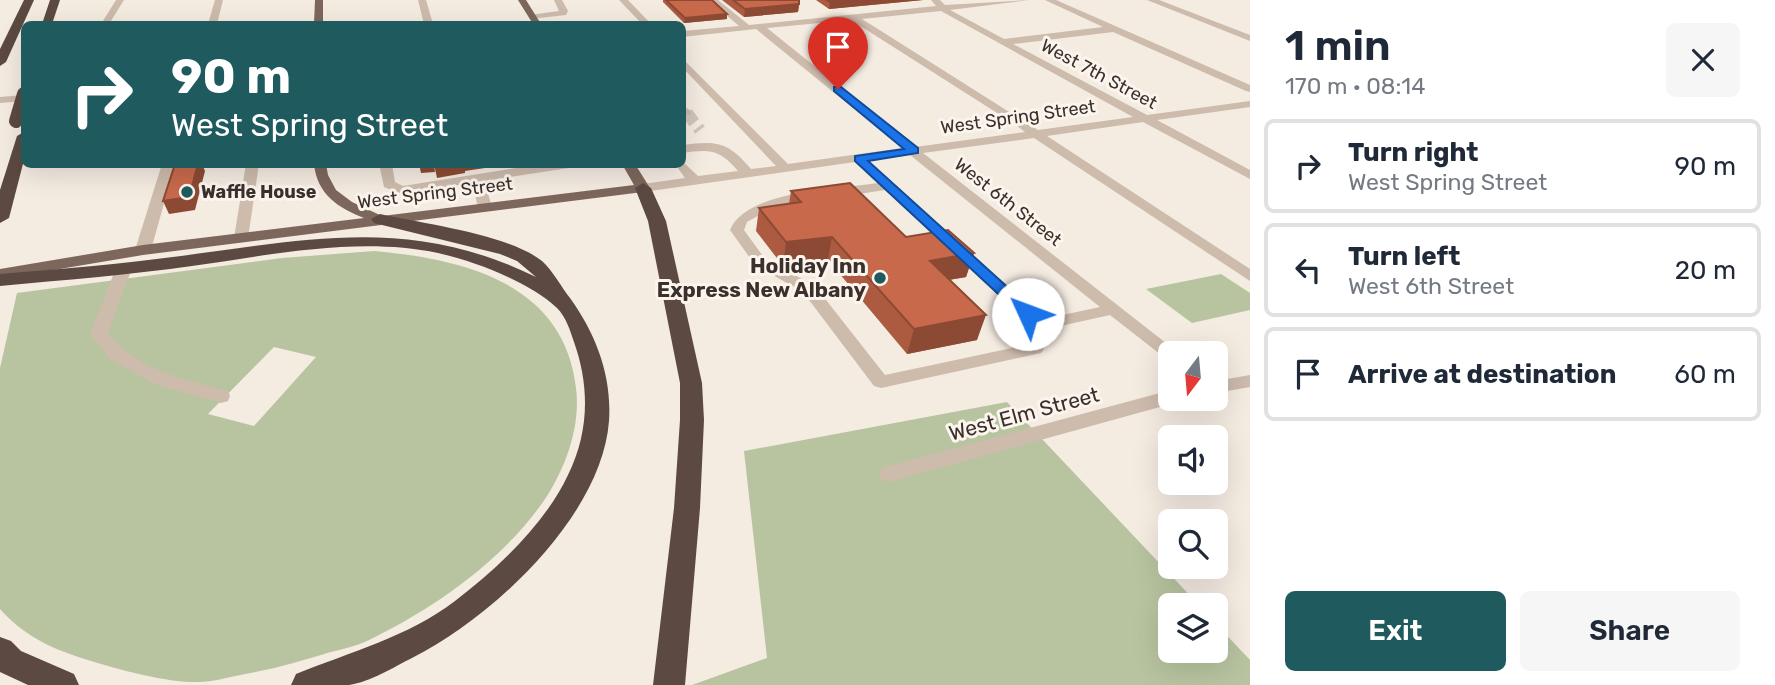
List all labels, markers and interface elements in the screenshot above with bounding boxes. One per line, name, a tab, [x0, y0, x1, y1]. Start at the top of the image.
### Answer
pin	[808, 17, 868, 89]
text: 1 min	[1285, 21, 1391, 71]
button: close	[1666, 23, 1740, 97]
icon: arrive	[819, 28, 857, 66]
street label: West 7th Street	[1037, 34, 1161, 114]
text: 90 m	[171, 47, 291, 105]
icon: right	[56, 49, 147, 140]
text: 170 m · 08:14	[1285, 72, 1425, 100]
street label: West Spring Street	[939, 95, 1097, 139]
text: West Spring Street	[171, 106, 448, 144]
text: Turn right	[1348, 137, 1478, 168]
icon: right	[1289, 147, 1327, 185]
text: 90 m	[1675, 151, 1736, 182]
street label: West 6th Street	[950, 153, 1066, 251]
text: West Spring Street	[1348, 168, 1547, 196]
street label: West Spring Street	[356, 173, 514, 213]
place label: Waffle House	[201, 181, 317, 203]
marker: Waffle House	[179, 184, 195, 200]
text: Turn left	[1348, 241, 1460, 272]
icon: left	[1289, 251, 1327, 289]
place label: Holiday Inn Express New Albany	[657, 253, 866, 302]
text: 20 m	[1675, 255, 1736, 286]
marker: Holiday Inn Express New Albany	[872, 270, 888, 286]
text: West 6th Street	[1348, 272, 1514, 300]
position arrow	[991, 277, 1065, 351]
north arrow	[1158, 341, 1228, 411]
map controls	[1158, 341, 1228, 663]
icon: arrive	[1289, 355, 1327, 393]
text: Arrive at destination	[1348, 359, 1616, 390]
text: 60 m	[1674, 359, 1736, 390]
street label: West Elm Street	[946, 381, 1102, 446]
button: sound	[1158, 425, 1228, 495]
button: search	[1158, 509, 1228, 579]
button: Exit	[1285, 591, 1506, 671]
button: Share	[1520, 591, 1740, 671]
button: layers	[1158, 593, 1228, 663]

